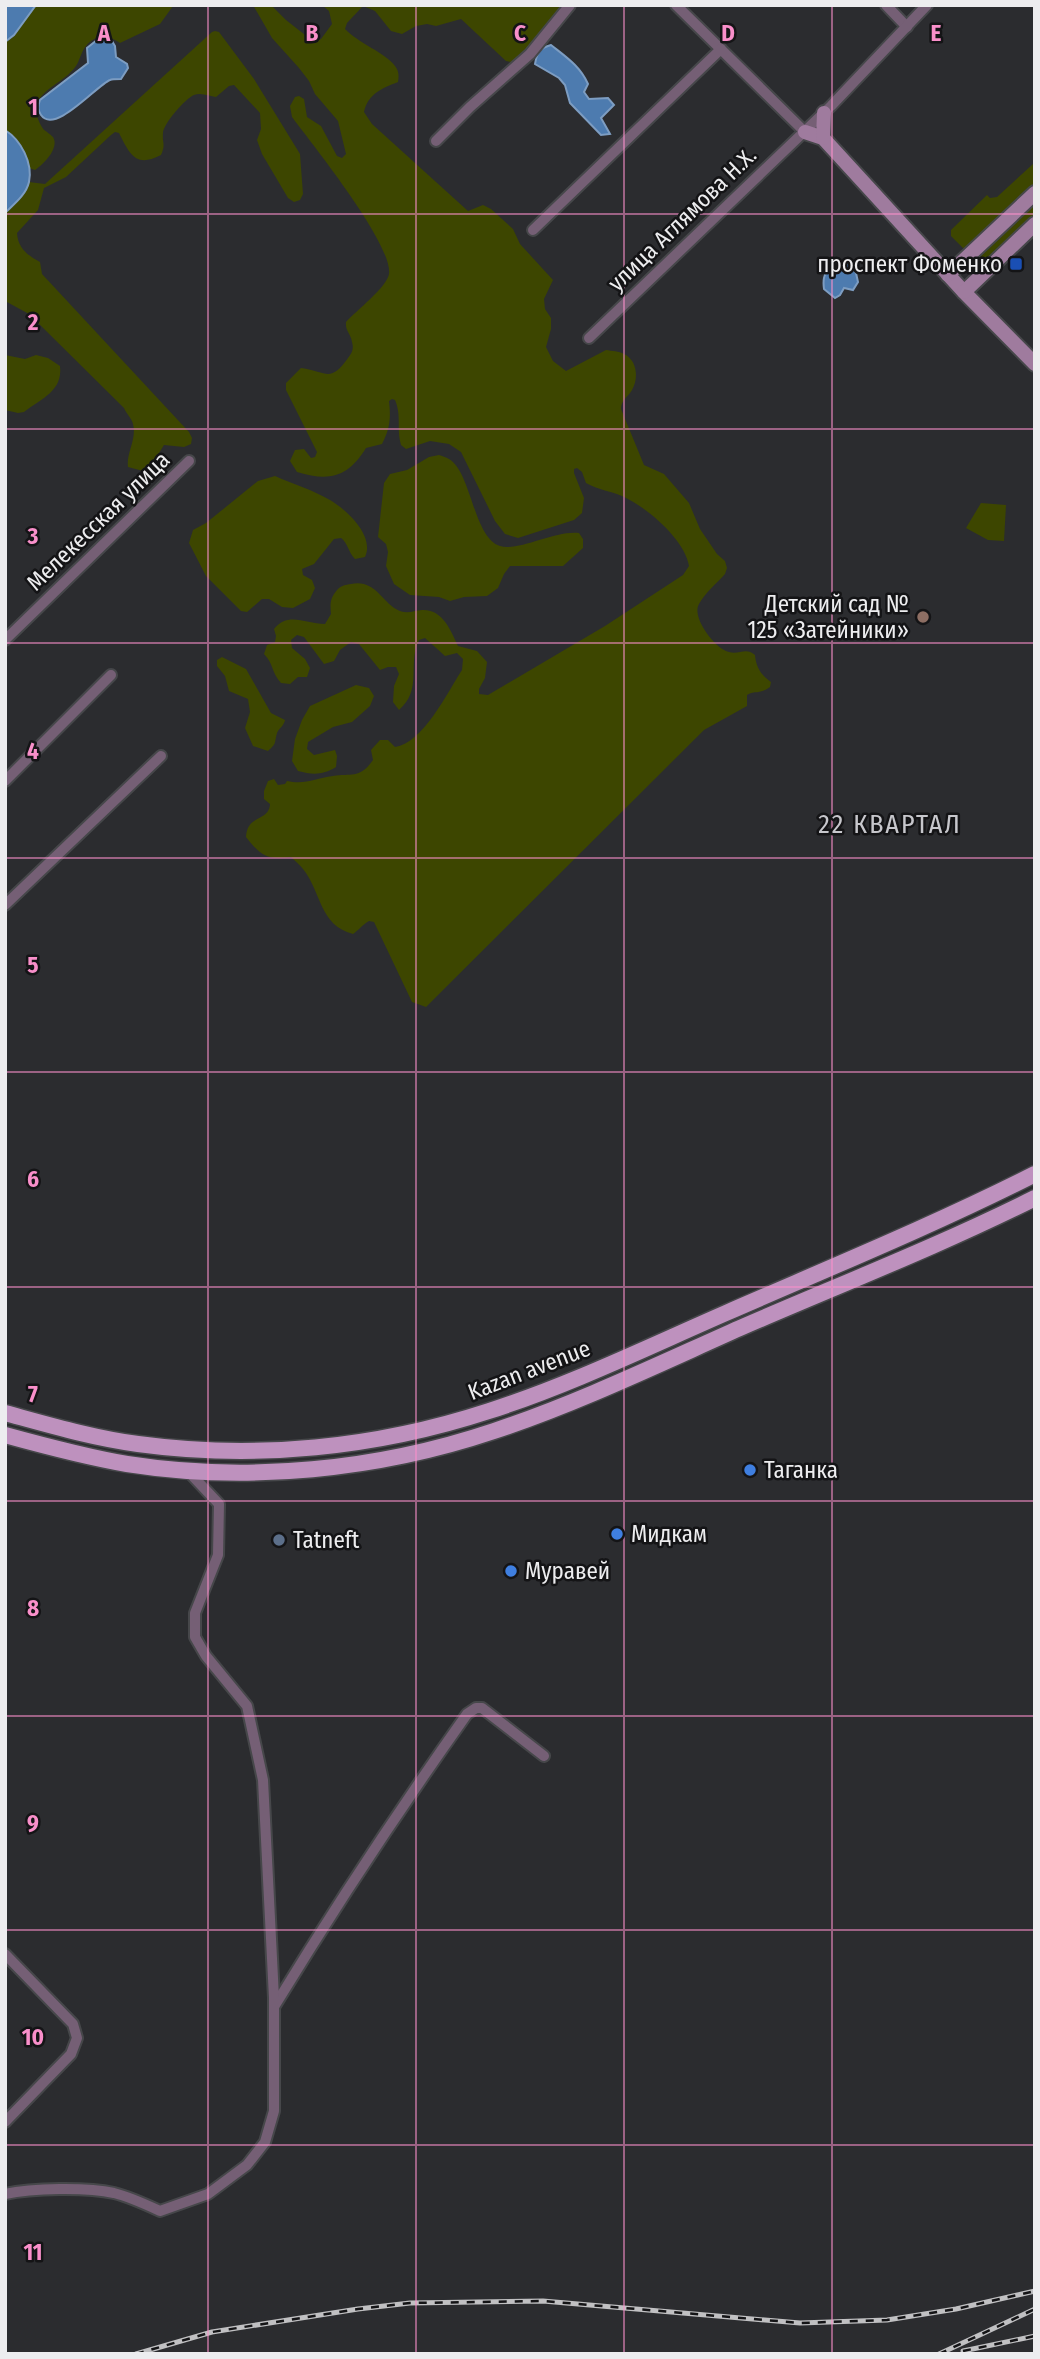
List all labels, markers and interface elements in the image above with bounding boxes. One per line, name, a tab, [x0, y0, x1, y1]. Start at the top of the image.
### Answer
text: A	[97, 19, 111, 47]
text: B	[306, 19, 319, 47]
text: C	[514, 19, 526, 47]
text: D	[721, 19, 735, 47]
text: E	[931, 19, 942, 47]
text: 1	[28, 93, 38, 121]
street label: улица Аглямова Н.Х.	[602, 141, 762, 297]
place label: проспект Фоменко	[817, 250, 1002, 278]
marker: проспект Фоменко	[1008, 256, 1024, 272]
text: 2	[27, 308, 39, 336]
street label: Мелекесская улица	[21, 446, 175, 596]
text: 3	[27, 522, 39, 550]
place label: Детский сад № 125 «Затейники»	[748, 590, 909, 644]
marker: Детский сад № 125 «Затейники»	[915, 609, 931, 625]
text: 4	[27, 737, 39, 765]
district label: 22 КВАРТАЛ	[818, 809, 962, 840]
text: 5	[27, 951, 39, 979]
text: 6	[27, 1165, 39, 1193]
street label: Kazan avenue	[464, 1334, 594, 1406]
text: 7	[28, 1380, 38, 1408]
place label: Таганка	[764, 1456, 838, 1484]
marker: Таганка	[742, 1462, 758, 1478]
place label: Мидкам	[631, 1520, 707, 1548]
place label: Tatneft	[293, 1526, 360, 1554]
marker: Мидкам	[609, 1526, 625, 1542]
marker: Tatneft	[271, 1532, 287, 1548]
place label: Муравей	[525, 1557, 610, 1585]
marker: Муравей	[503, 1563, 519, 1579]
text: 8	[27, 1594, 39, 1622]
text: 9	[27, 1809, 39, 1837]
text: 10	[22, 2023, 44, 2051]
text: 11	[23, 2238, 43, 2266]

